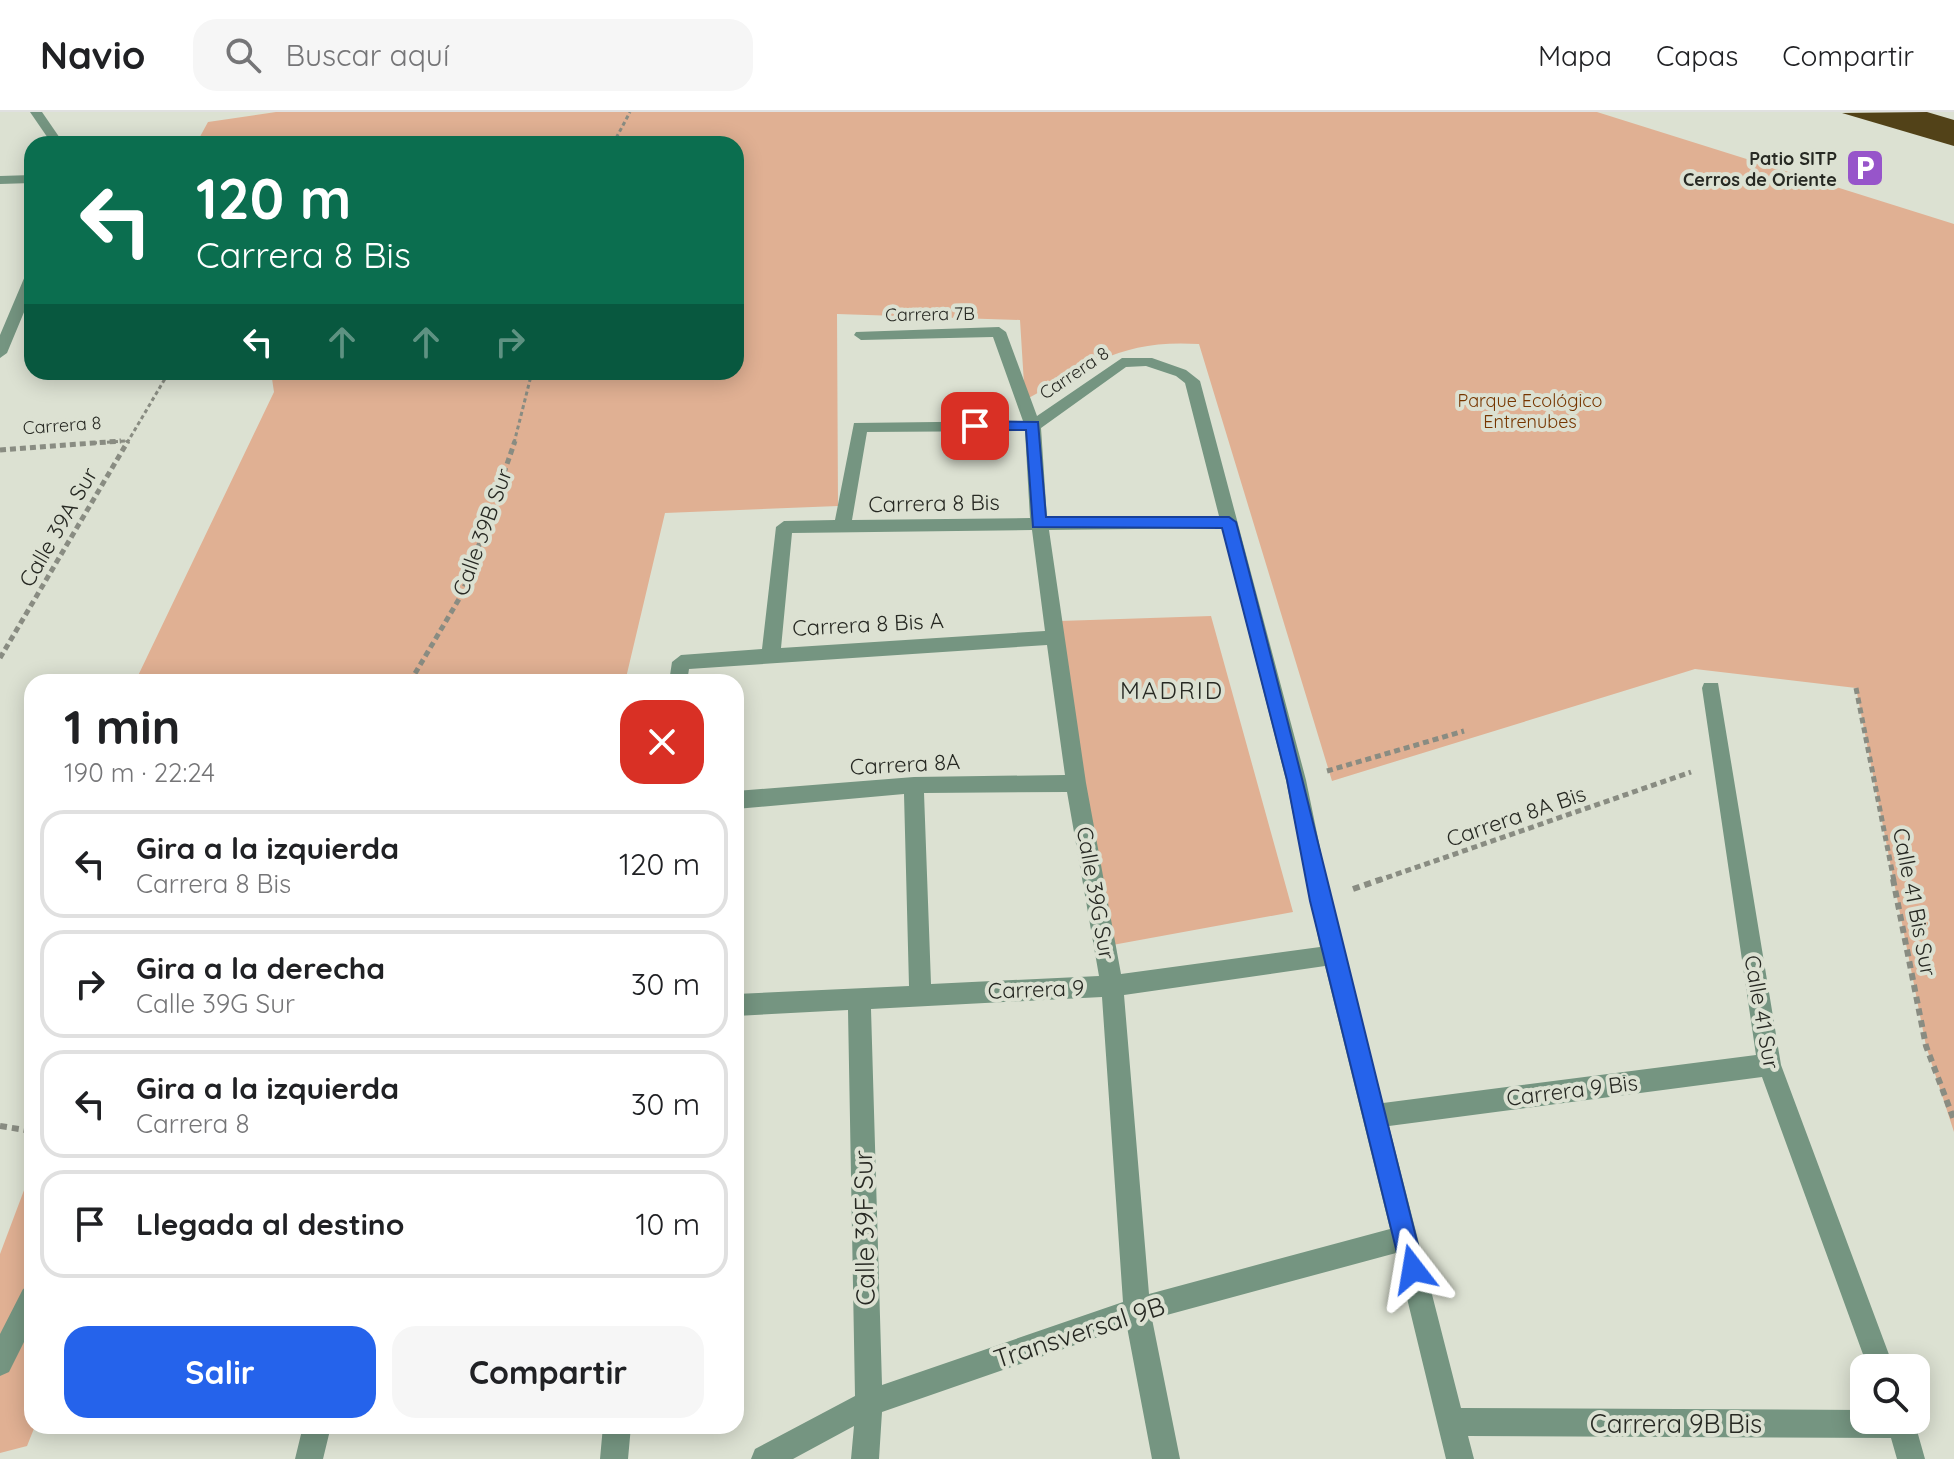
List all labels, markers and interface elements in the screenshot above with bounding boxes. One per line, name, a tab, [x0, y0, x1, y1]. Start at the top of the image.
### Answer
search box	[193, 19, 753, 91]
text: Navio	[40, 31, 145, 79]
icon: search	[221, 33, 265, 77]
text: Buscar aquí	[285, 36, 449, 74]
text: Mapa	[1538, 38, 1612, 73]
text: Capas	[1656, 38, 1738, 73]
text: Compartir	[1782, 38, 1914, 73]
place label: Patio SITP Cerros de Oriente	[1683, 147, 1837, 191]
parking icon: Patio SITP Cerros de Oriente	[1844, 147, 1886, 189]
text: 120 m	[196, 163, 351, 233]
icon: left	[64, 168, 168, 272]
text: Carrera 8 Bis	[196, 232, 411, 277]
street label: Carrera 7B	[885, 302, 975, 326]
icon: left	[236, 320, 280, 364]
icon: ahead	[320, 320, 364, 364]
icon: ahead	[404, 320, 448, 364]
icon: right	[488, 320, 532, 364]
street label: Carrera 8	[1035, 342, 1113, 404]
park label: Parque Ecológico Entrenubes	[1458, 389, 1602, 433]
pin	[941, 392, 1009, 460]
icon: arrive	[953, 404, 997, 448]
street label: Carrera 8	[22, 411, 102, 439]
street label: Calle 39A Sur	[13, 462, 104, 592]
street label: Calle 39B Sur	[446, 464, 518, 600]
street label: Carrera 8 Bis	[868, 488, 1000, 518]
street label: Carrera 8 Bis A	[792, 606, 944, 642]
district label: MADRID	[1120, 675, 1224, 705]
text: 1 min	[64, 696, 180, 756]
button: close	[620, 700, 704, 784]
street label: Carrera 8A	[849, 747, 961, 781]
text: 190 m · 22:24	[64, 756, 215, 789]
street label: Carrera 8A Bis	[1443, 779, 1589, 853]
street label: Calle 39G Sur	[1071, 824, 1122, 962]
street label: Calle 41 Bis Sur	[1887, 826, 1943, 979]
text: Gira a la izquierda	[136, 829, 399, 867]
icon: left	[68, 842, 112, 886]
text: 120 m	[619, 845, 700, 883]
text: Carrera 8 Bis	[136, 867, 291, 900]
text: Gira a la derecha	[136, 949, 385, 987]
street label: Calle 41 Sur	[1738, 953, 1786, 1072]
icon: right	[68, 962, 112, 1006]
text: 30 m	[631, 965, 700, 1003]
street label: Carrera 9	[987, 973, 1085, 1005]
text: Calle 39G Sur	[136, 987, 295, 1020]
street label: Carrera 9 Bis	[1505, 1068, 1639, 1112]
text: Gira a la izquierda	[136, 1069, 399, 1107]
icon: left	[68, 1082, 112, 1126]
text: 30 m	[631, 1085, 700, 1123]
text: Carrera 8	[136, 1107, 249, 1140]
street label: Calle 39F Sur	[846, 1150, 882, 1306]
icon: arrive	[68, 1202, 112, 1246]
text: Llegada al destino	[136, 1205, 404, 1243]
text: 10 m	[636, 1205, 700, 1243]
position arrow	[1371, 1227, 1455, 1311]
street label: Transversal 9B	[989, 1289, 1169, 1375]
button: Salir	[64, 1326, 376, 1418]
button: Compartir	[392, 1326, 704, 1418]
map controls	[1850, 1354, 1930, 1434]
button: search	[1850, 1354, 1930, 1434]
street label: Carrera 9B Bis	[1590, 1407, 1762, 1440]

